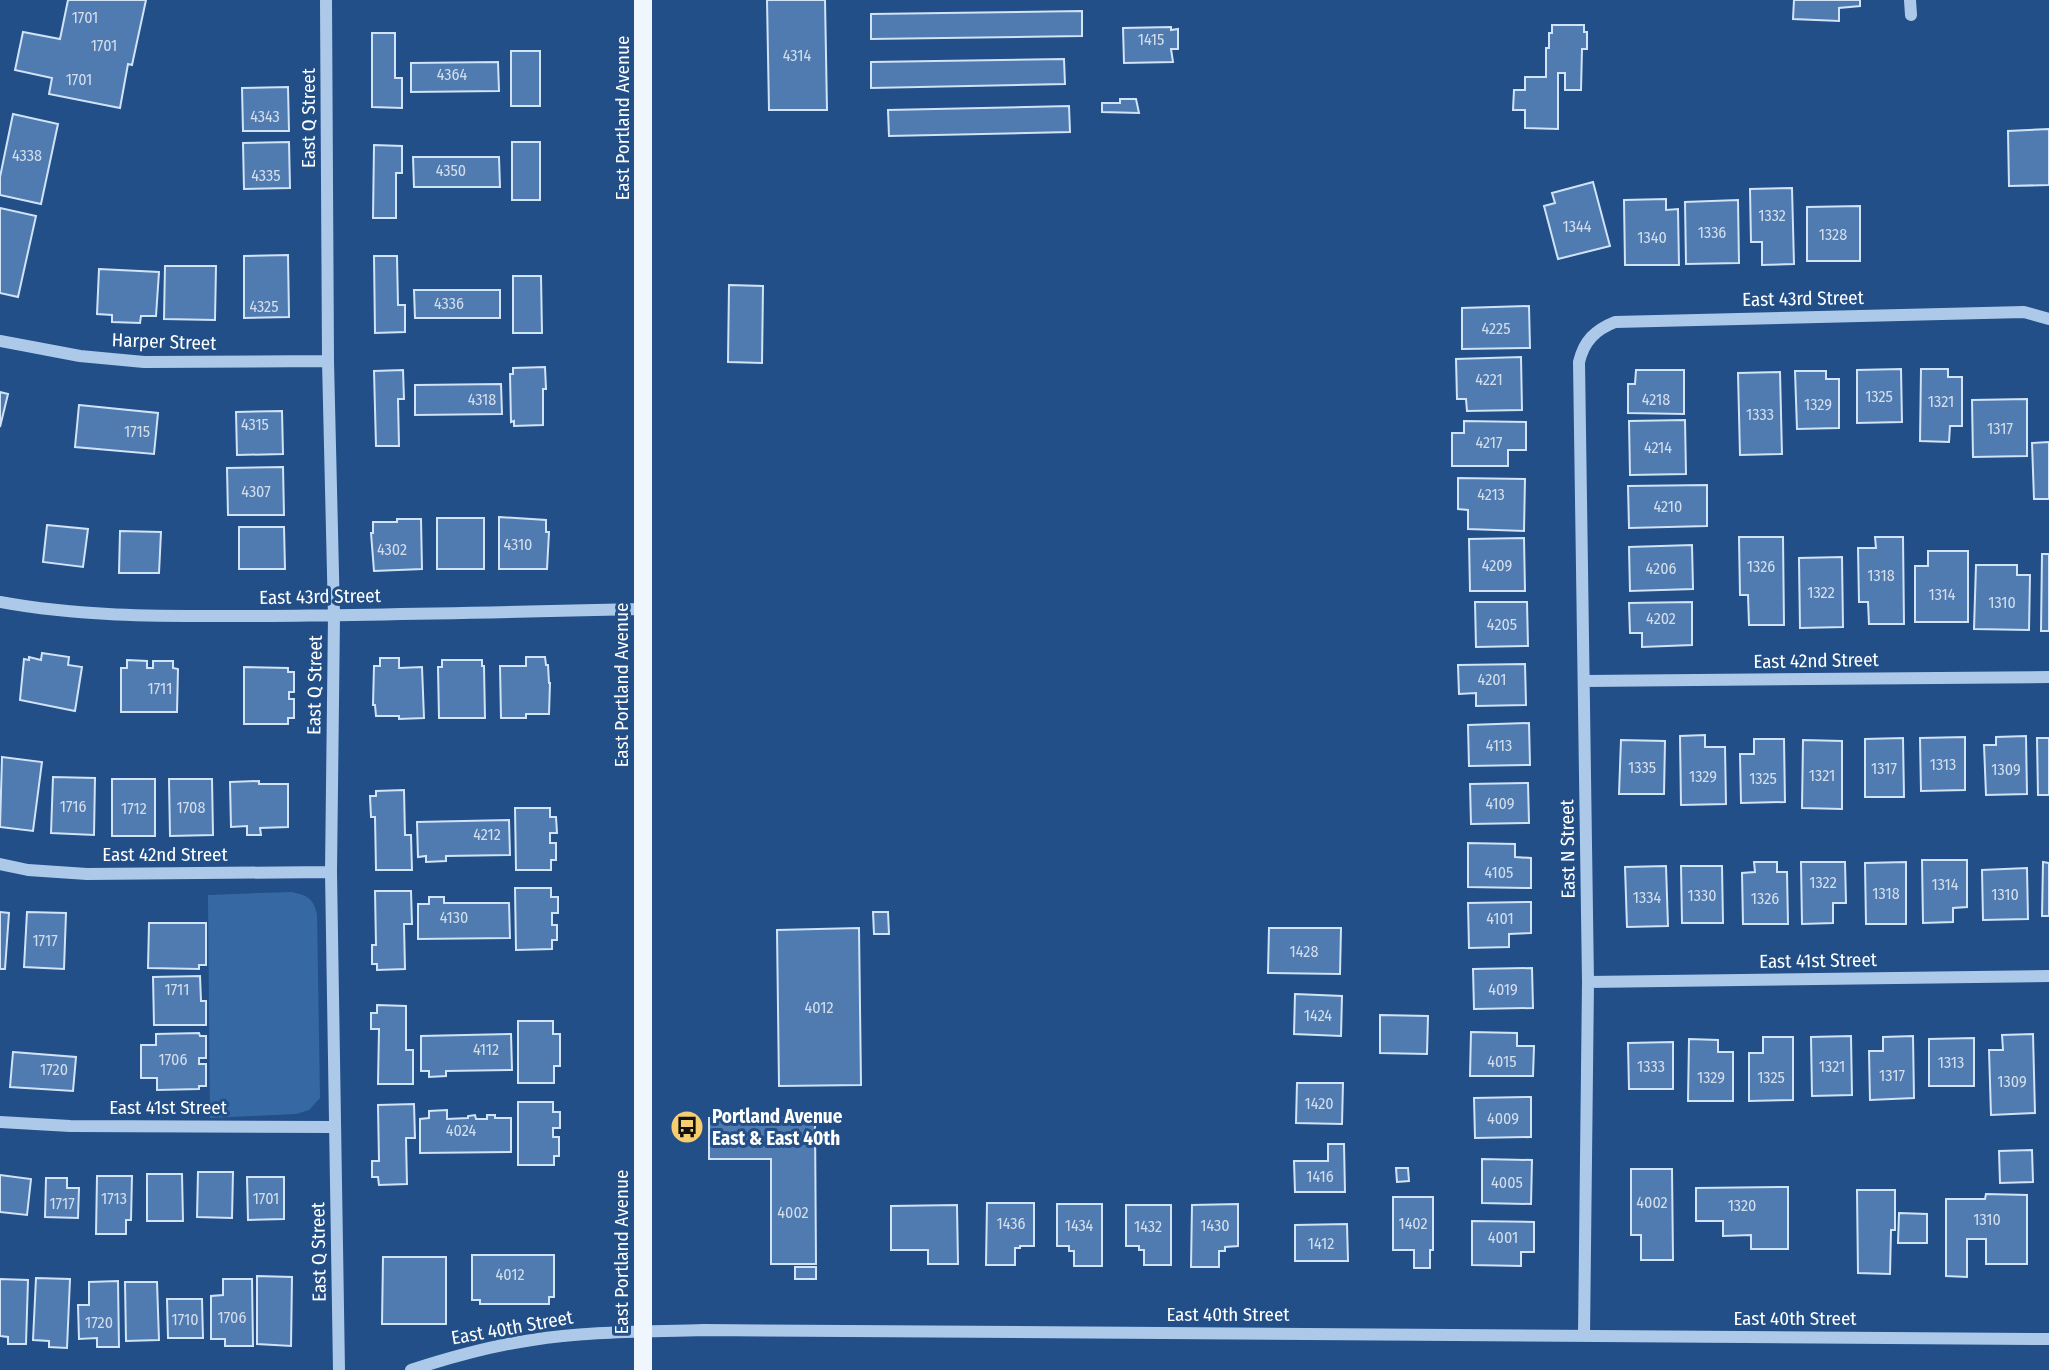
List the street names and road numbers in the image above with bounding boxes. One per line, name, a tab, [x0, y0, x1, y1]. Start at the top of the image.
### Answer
street label: East Portland Avenue	[611, 36, 634, 200]
street label: East Q Street	[297, 67, 320, 168]
street label: East 43rd Street	[1742, 286, 1865, 311]
street label: Harper Street	[111, 328, 218, 355]
street label: East 43rd Street	[259, 584, 382, 609]
street label: East Portland Avenue	[610, 603, 633, 767]
street label: East Q Street	[302, 634, 327, 735]
street label: East 42nd Street	[1753, 648, 1880, 673]
street label: East N Street	[1555, 798, 1580, 899]
street label: East 42nd Street	[102, 843, 228, 866]
street label: East 41st Street	[1759, 948, 1878, 973]
street label: East 41st Street	[109, 1096, 228, 1119]
street label: East Portland Avenue	[610, 1170, 633, 1334]
street label: East Q Street	[306, 1201, 331, 1302]
street label: East 40th Street	[1166, 1303, 1290, 1326]
street label: East 40th Street	[449, 1305, 575, 1350]
street label: East 40th Street	[1733, 1307, 1857, 1330]

